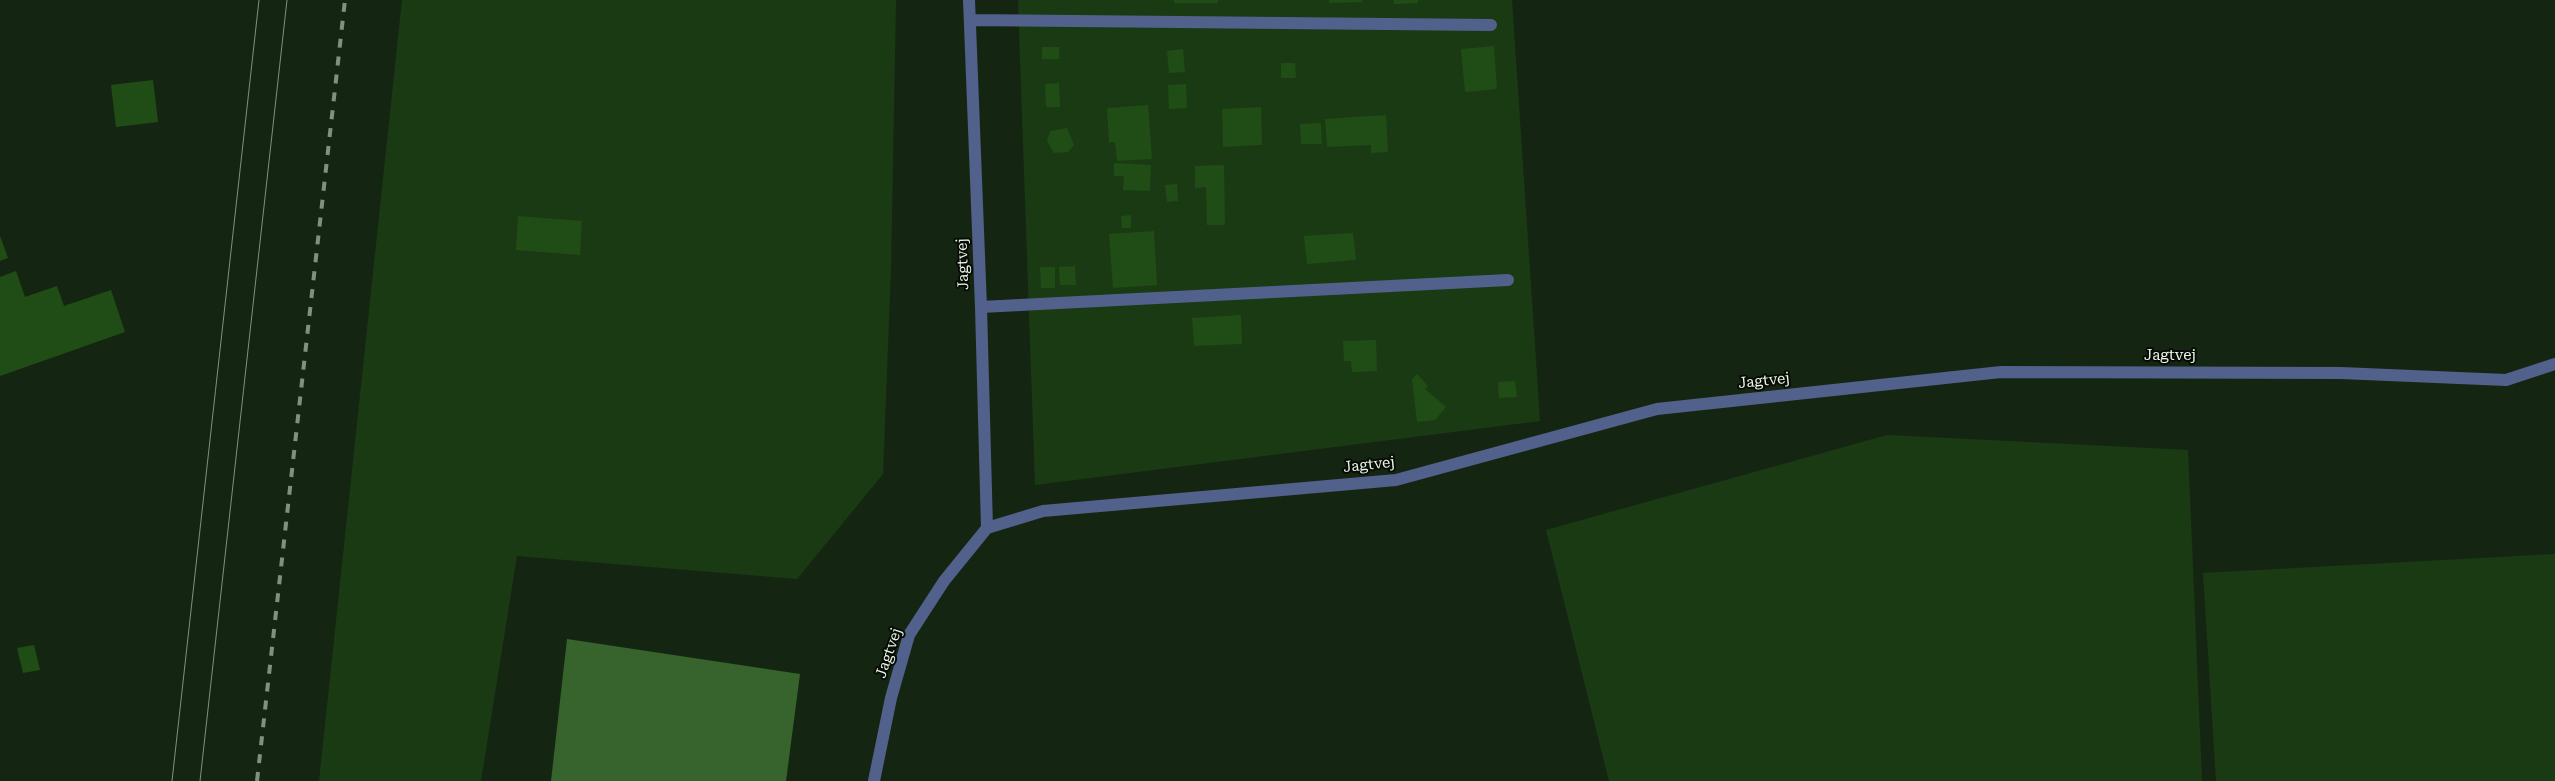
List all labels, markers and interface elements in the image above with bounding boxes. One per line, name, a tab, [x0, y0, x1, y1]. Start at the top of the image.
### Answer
street label: Jagtvej	[953, 238, 973, 290]
street label: Jagtvej	[2144, 347, 2196, 365]
street label: Jagtvej	[1737, 369, 1791, 393]
street label: Jagtvej	[1342, 453, 1396, 477]
street label: Jagtvej	[872, 626, 906, 680]

